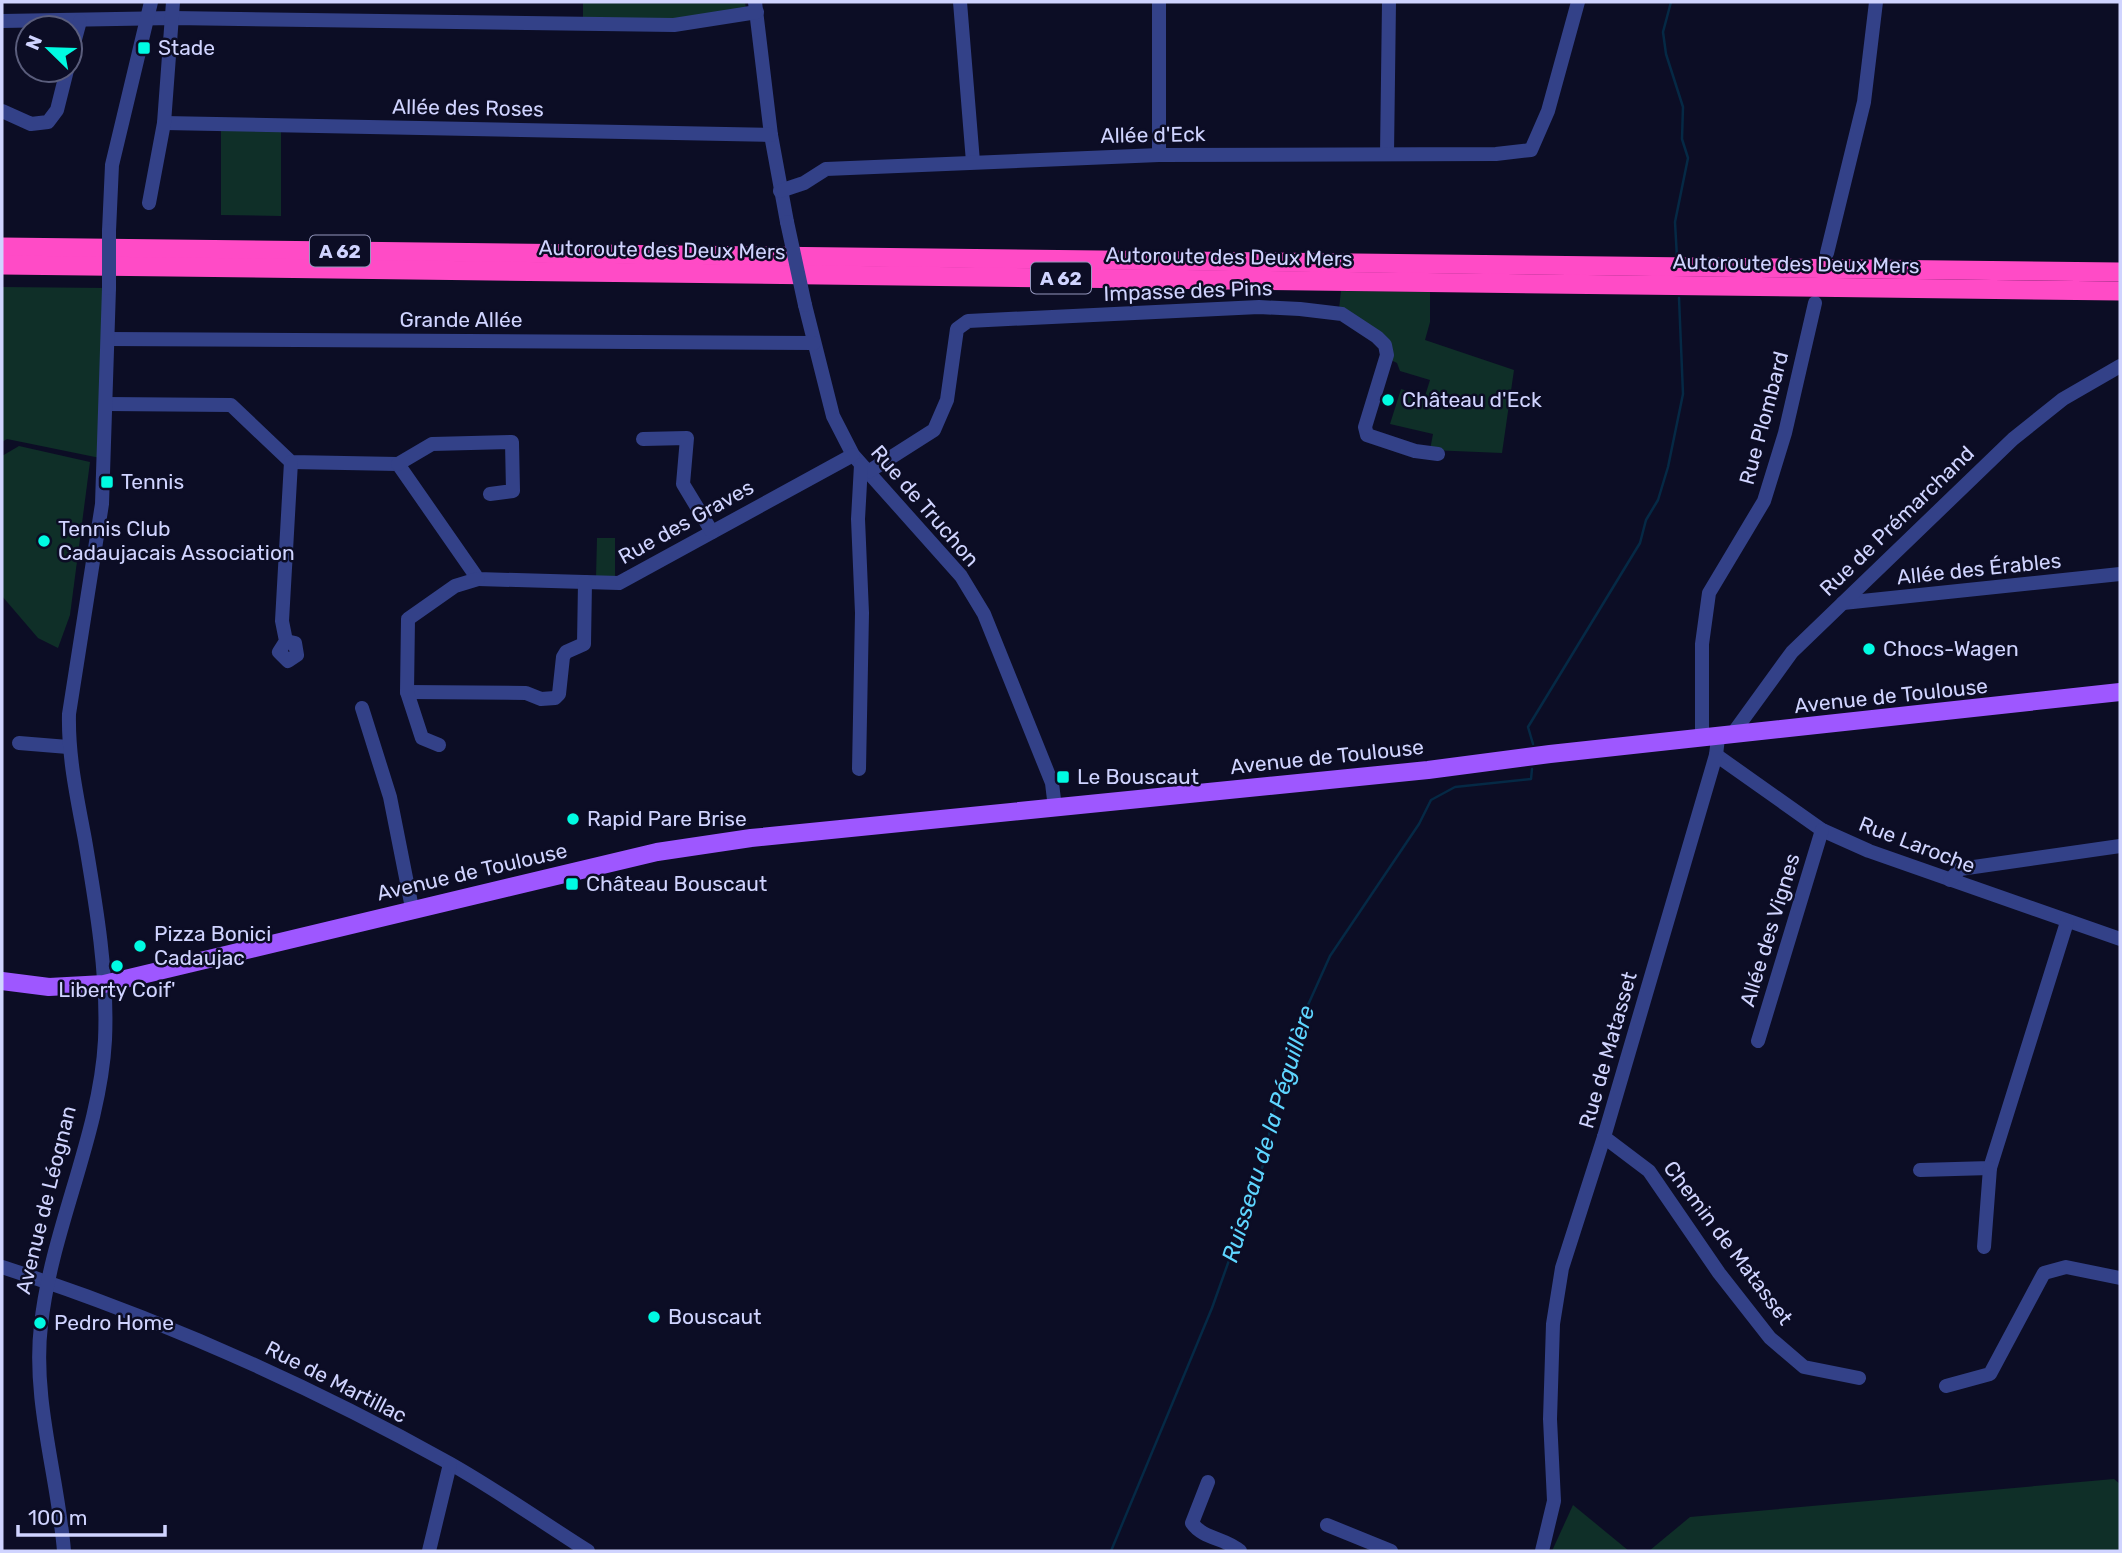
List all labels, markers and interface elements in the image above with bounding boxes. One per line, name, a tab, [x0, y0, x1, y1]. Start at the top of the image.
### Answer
north arrow	[14, 14, 84, 84]
text: N	[21, 32, 47, 53]
place label: Stade	[158, 35, 215, 60]
marker: Stade	[136, 40, 152, 56]
street label: Allée des Roses	[392, 94, 544, 121]
street label: Allée d'Eck	[1100, 121, 1206, 148]
road number: A 62	[310, 235, 370, 266]
street label: Autoroute des Deux Mers	[538, 235, 786, 264]
street label: Autoroute des Deux Mers	[1105, 242, 1353, 271]
street label: Autoroute des Deux Mers	[1672, 249, 1920, 278]
road number: A 62	[1031, 262, 1091, 294]
street label: Impasse des Pins	[1103, 275, 1273, 306]
street label: Grande Allée	[399, 307, 523, 332]
street label: Rue Plombard	[1734, 348, 1793, 487]
place label: Château d'Eck	[1402, 387, 1542, 412]
marker: Château d'Eck	[1380, 392, 1396, 408]
street label: Rue de Truchon	[866, 440, 985, 571]
street label: Rue de Prémarchand	[1814, 440, 1979, 601]
place label: Tennis	[121, 469, 184, 494]
marker: Tennis	[99, 474, 115, 490]
street label: Rue des Graves	[614, 474, 758, 569]
place label: Tennis Club Cadaujacais Association	[58, 516, 295, 565]
marker: Tennis Club Cadaujacais Association	[36, 533, 52, 549]
street label: Allée des Érables	[1895, 547, 2062, 590]
place label: Chocs-Wagen	[1883, 636, 2019, 661]
marker: Chocs-Wagen	[1861, 641, 1877, 657]
street label: Avenue de Toulouse	[1793, 673, 1989, 718]
street label: Avenue de Toulouse	[1229, 734, 1425, 779]
place label: Le Bouscaut	[1077, 764, 1199, 789]
marker: Le Bouscaut	[1055, 769, 1071, 785]
place label: Rapid Pare Brise	[587, 806, 747, 831]
marker: Rapid Pare Brise	[565, 811, 581, 827]
street label: Rue Laroche	[1855, 811, 1979, 878]
street label: Avenue de Toulouse	[374, 837, 570, 906]
street label: Allée des Vignes	[1734, 850, 1805, 1010]
place label: Château Bouscaut	[586, 871, 767, 896]
marker: Château Bouscaut	[564, 876, 580, 892]
place label: Pizza Bonici Cadaujac	[154, 921, 271, 970]
marker: Pizza Bonici Cadaujac	[132, 938, 148, 954]
marker: Liberty Coif'	[109, 958, 125, 974]
street label: Rue de Matasset	[1573, 969, 1642, 1131]
place label: Liberty Coif'	[58, 977, 176, 1002]
water label: Ruisseau de la Péguillère	[1216, 1002, 1320, 1266]
street label: Avenue de Léognan	[10, 1103, 81, 1297]
street label: Chemin de Matasset	[1659, 1156, 1798, 1330]
place label: Bouscaut	[668, 1304, 761, 1329]
marker: Bouscaut	[646, 1309, 662, 1325]
place label: Pedro Home	[54, 1310, 174, 1335]
marker: Pedro Home	[32, 1315, 48, 1331]
street label: Rue de Martillac	[261, 1335, 411, 1428]
scale bar	[18, 1494, 164, 1538]
text: 100 m	[28, 1505, 87, 1530]

